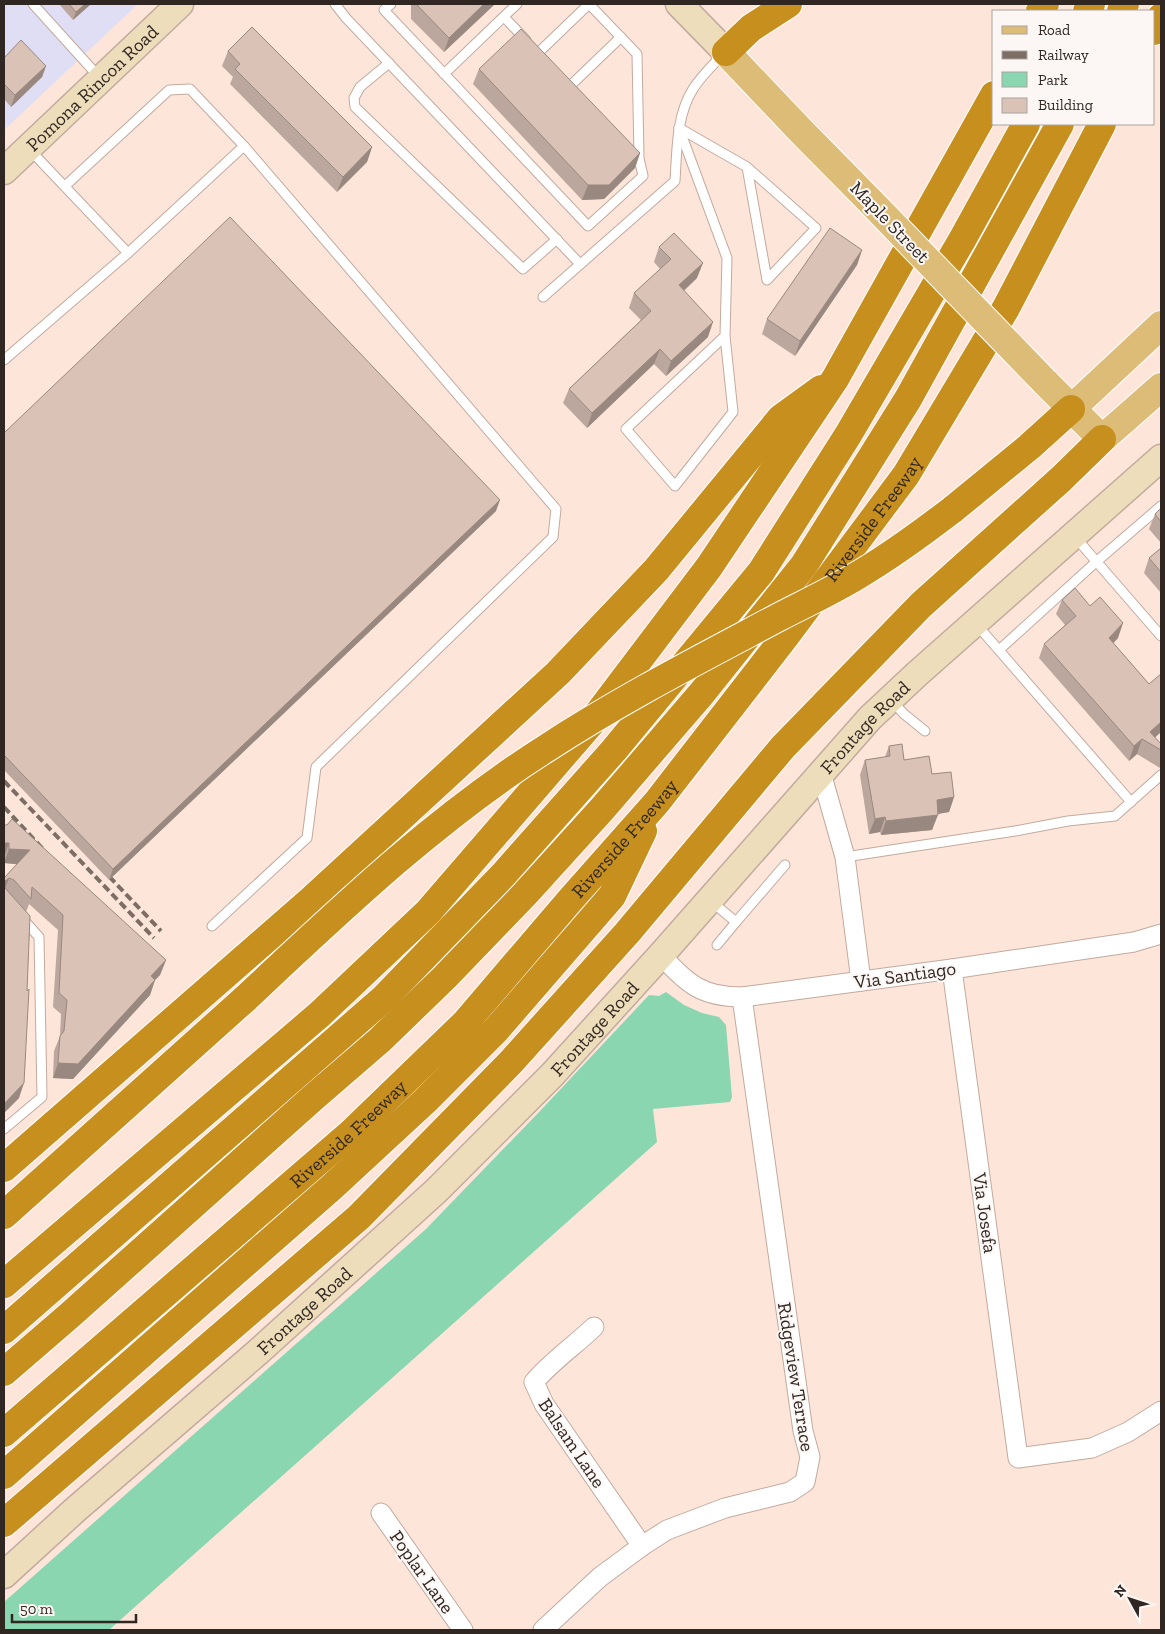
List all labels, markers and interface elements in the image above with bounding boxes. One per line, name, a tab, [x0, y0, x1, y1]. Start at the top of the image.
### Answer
legend	[992, 10, 1155, 125]
street label: Pomona Rincon Road	[21, 19, 163, 156]
text: Road	[1038, 21, 1071, 39]
text: Railway	[1038, 46, 1089, 64]
text: Park	[1038, 71, 1068, 89]
text: Building	[1038, 96, 1093, 114]
street label: Maple Street	[845, 176, 935, 268]
street label: Riverside Freeway	[819, 452, 926, 586]
street label: Frontage Road	[815, 675, 915, 778]
street label: Riverside Freeway	[566, 774, 682, 902]
street label: Via Santiago	[852, 956, 958, 994]
street label: Frontage Road	[545, 976, 644, 1081]
street label: Riverside Freeway	[285, 1074, 411, 1192]
street label: Via Josefa	[968, 1170, 1002, 1255]
street label: Frontage Road	[252, 1261, 357, 1359]
street label: Ridgeview Terrace	[773, 1301, 819, 1453]
street label: Balsam Lane	[534, 1394, 610, 1492]
street label: Poplar Lane	[385, 1526, 459, 1618]
north arrow	[1105, 1574, 1155, 1624]
text: N	[1110, 1581, 1131, 1601]
scale bar	[12, 1592, 136, 1624]
text: 50 m	[20, 1600, 53, 1618]

